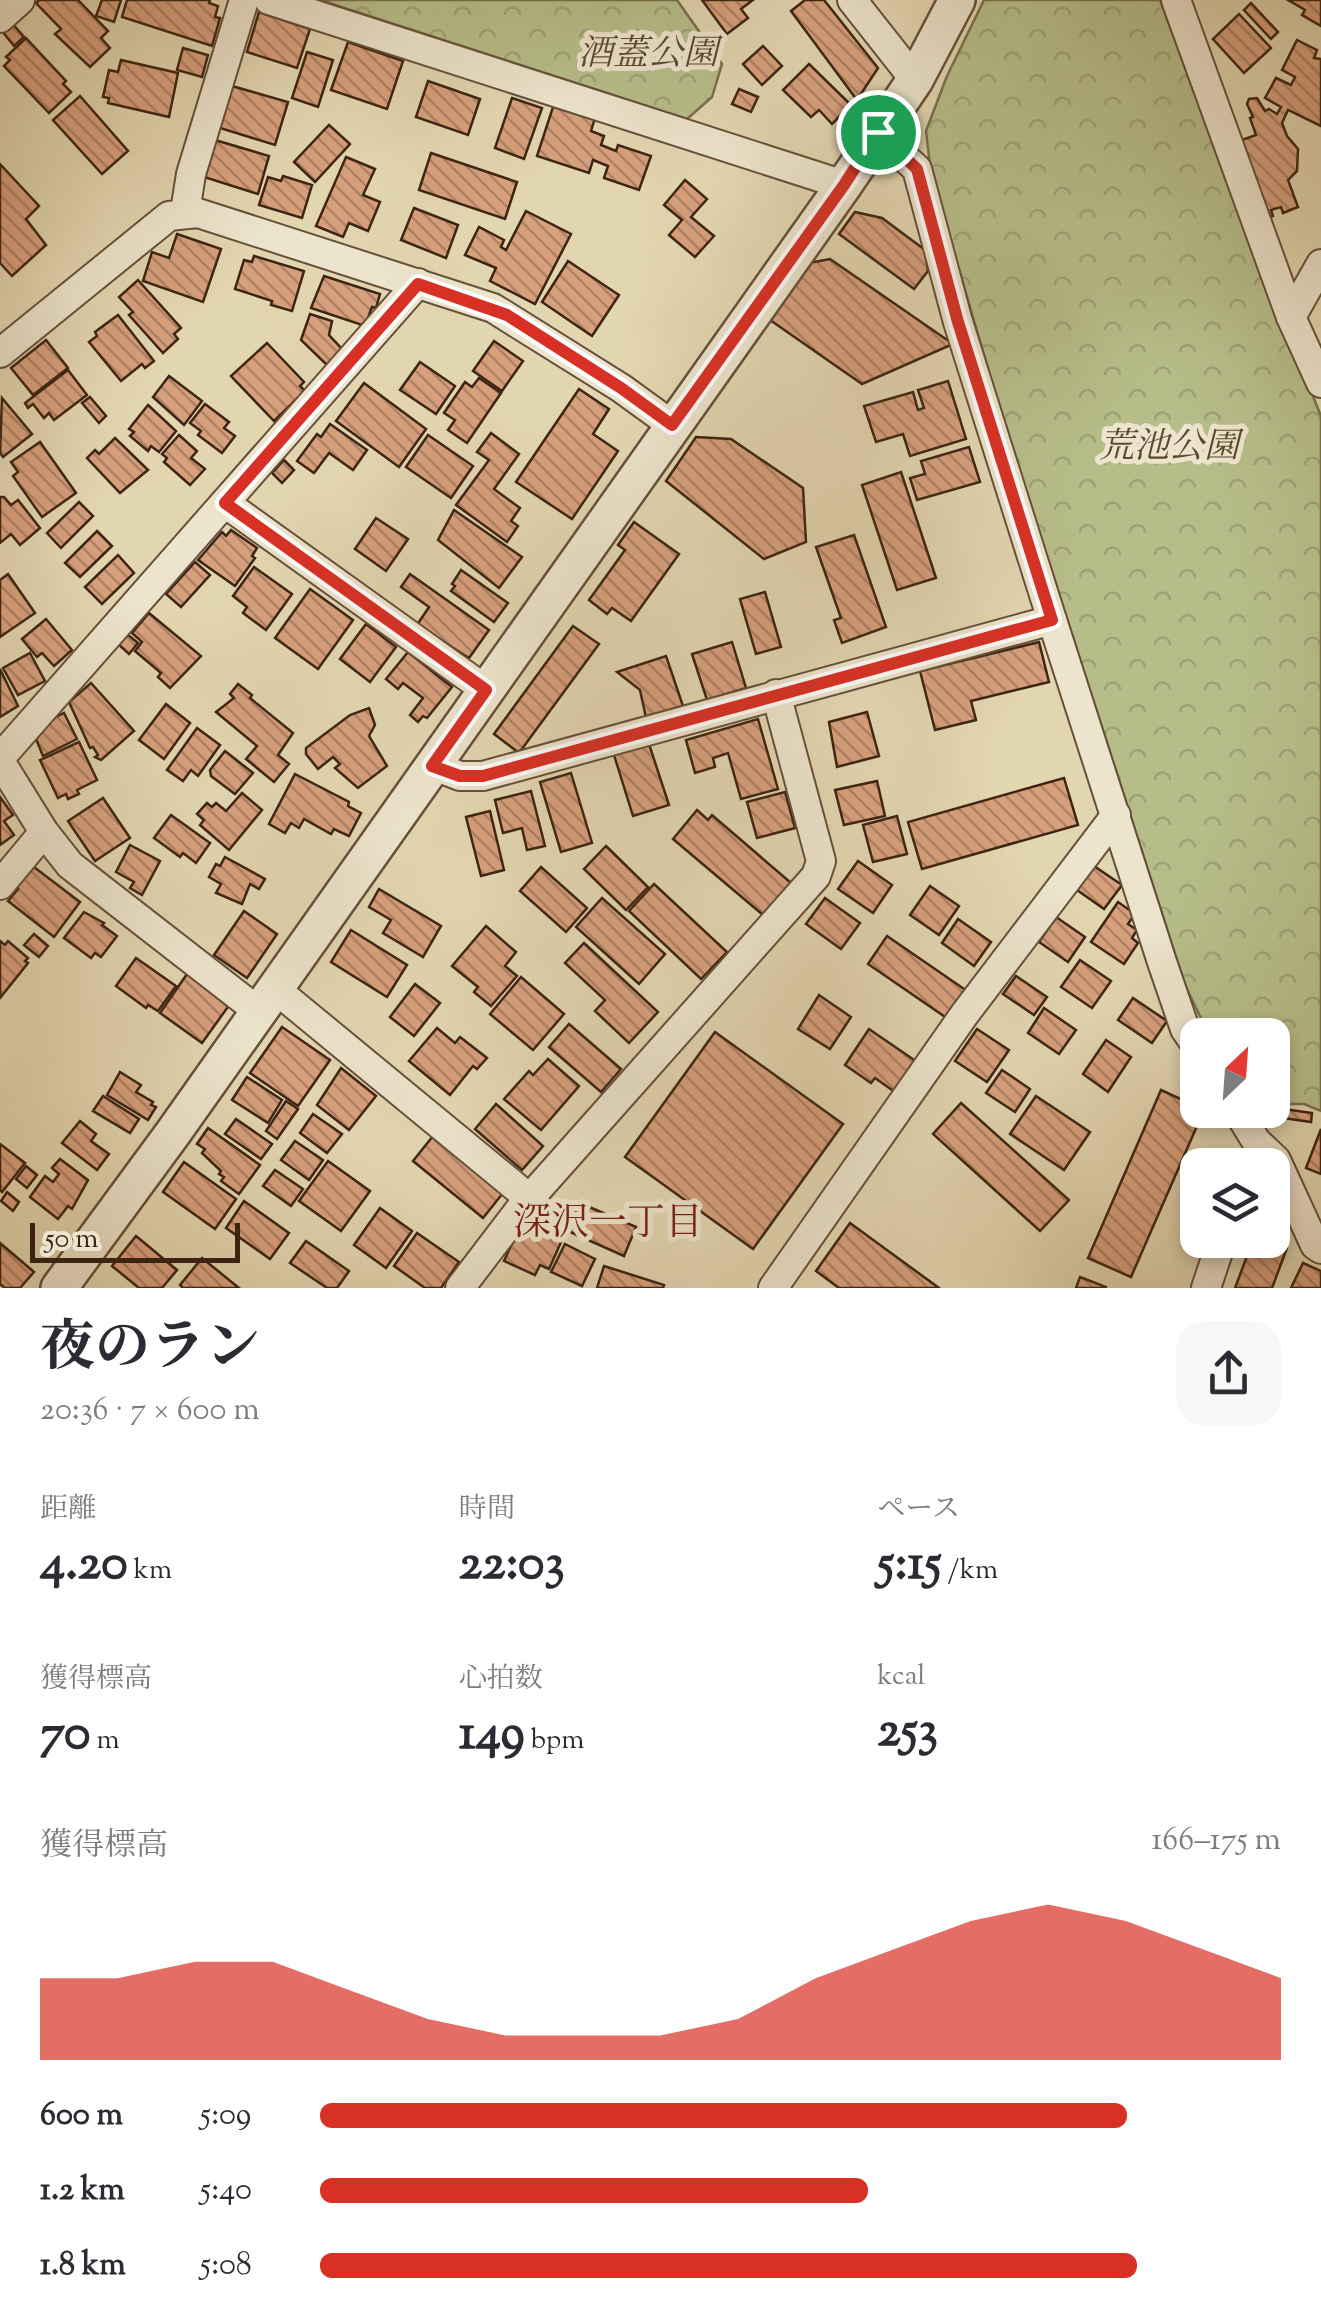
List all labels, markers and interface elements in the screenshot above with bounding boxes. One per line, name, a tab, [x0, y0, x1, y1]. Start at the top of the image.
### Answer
park label: 酒蓋公園	[578, 30, 723, 81]
pin	[836, 90, 921, 175]
icon: arrive	[851, 105, 906, 160]
park label: 荒池公園	[1099, 423, 1244, 474]
north arrow	[1180, 1018, 1290, 1128]
map controls	[1180, 1018, 1290, 1258]
button: layers	[1180, 1148, 1290, 1258]
district label: 深沢一丁目	[513, 1198, 703, 1252]
scale bar	[30, 1218, 240, 1262]
text: 50 m	[45, 1220, 99, 1260]
text: 夜のラン	[40, 1311, 260, 1390]
button: share	[1176, 1321, 1281, 1426]
text: 20:36 · 7 × 600 m	[40, 1388, 260, 1434]
text: 距離	[40, 1490, 96, 1530]
text: 時間	[459, 1490, 515, 1530]
text: ペース	[877, 1490, 960, 1530]
text: 4.20	[40, 1530, 128, 1602]
text: 22:03	[459, 1530, 565, 1602]
text: 5:15	[877, 1530, 942, 1602]
text: km	[128, 1551, 172, 1591]
text: /km	[942, 1551, 998, 1591]
text: kcal	[877, 1657, 925, 1697]
text: 獲得標高	[40, 1660, 152, 1700]
text: 心拍数	[459, 1660, 543, 1700]
text: 253	[877, 1697, 938, 1769]
text: 70	[40, 1700, 91, 1772]
text: 149	[459, 1700, 525, 1772]
text: m	[91, 1721, 120, 1761]
text: bpm	[525, 1721, 584, 1761]
text: 166–175 m	[1151, 1818, 1281, 1864]
text: 獲得標高	[40, 1824, 168, 1870]
text: 600 m	[40, 2093, 123, 2139]
text: 5:09	[200, 2093, 251, 2139]
text: 1.2 km	[40, 2168, 125, 2214]
text: 5:40	[200, 2168, 252, 2214]
text: 1.8 km	[40, 2243, 126, 2289]
text: 5:08	[200, 2243, 252, 2289]

